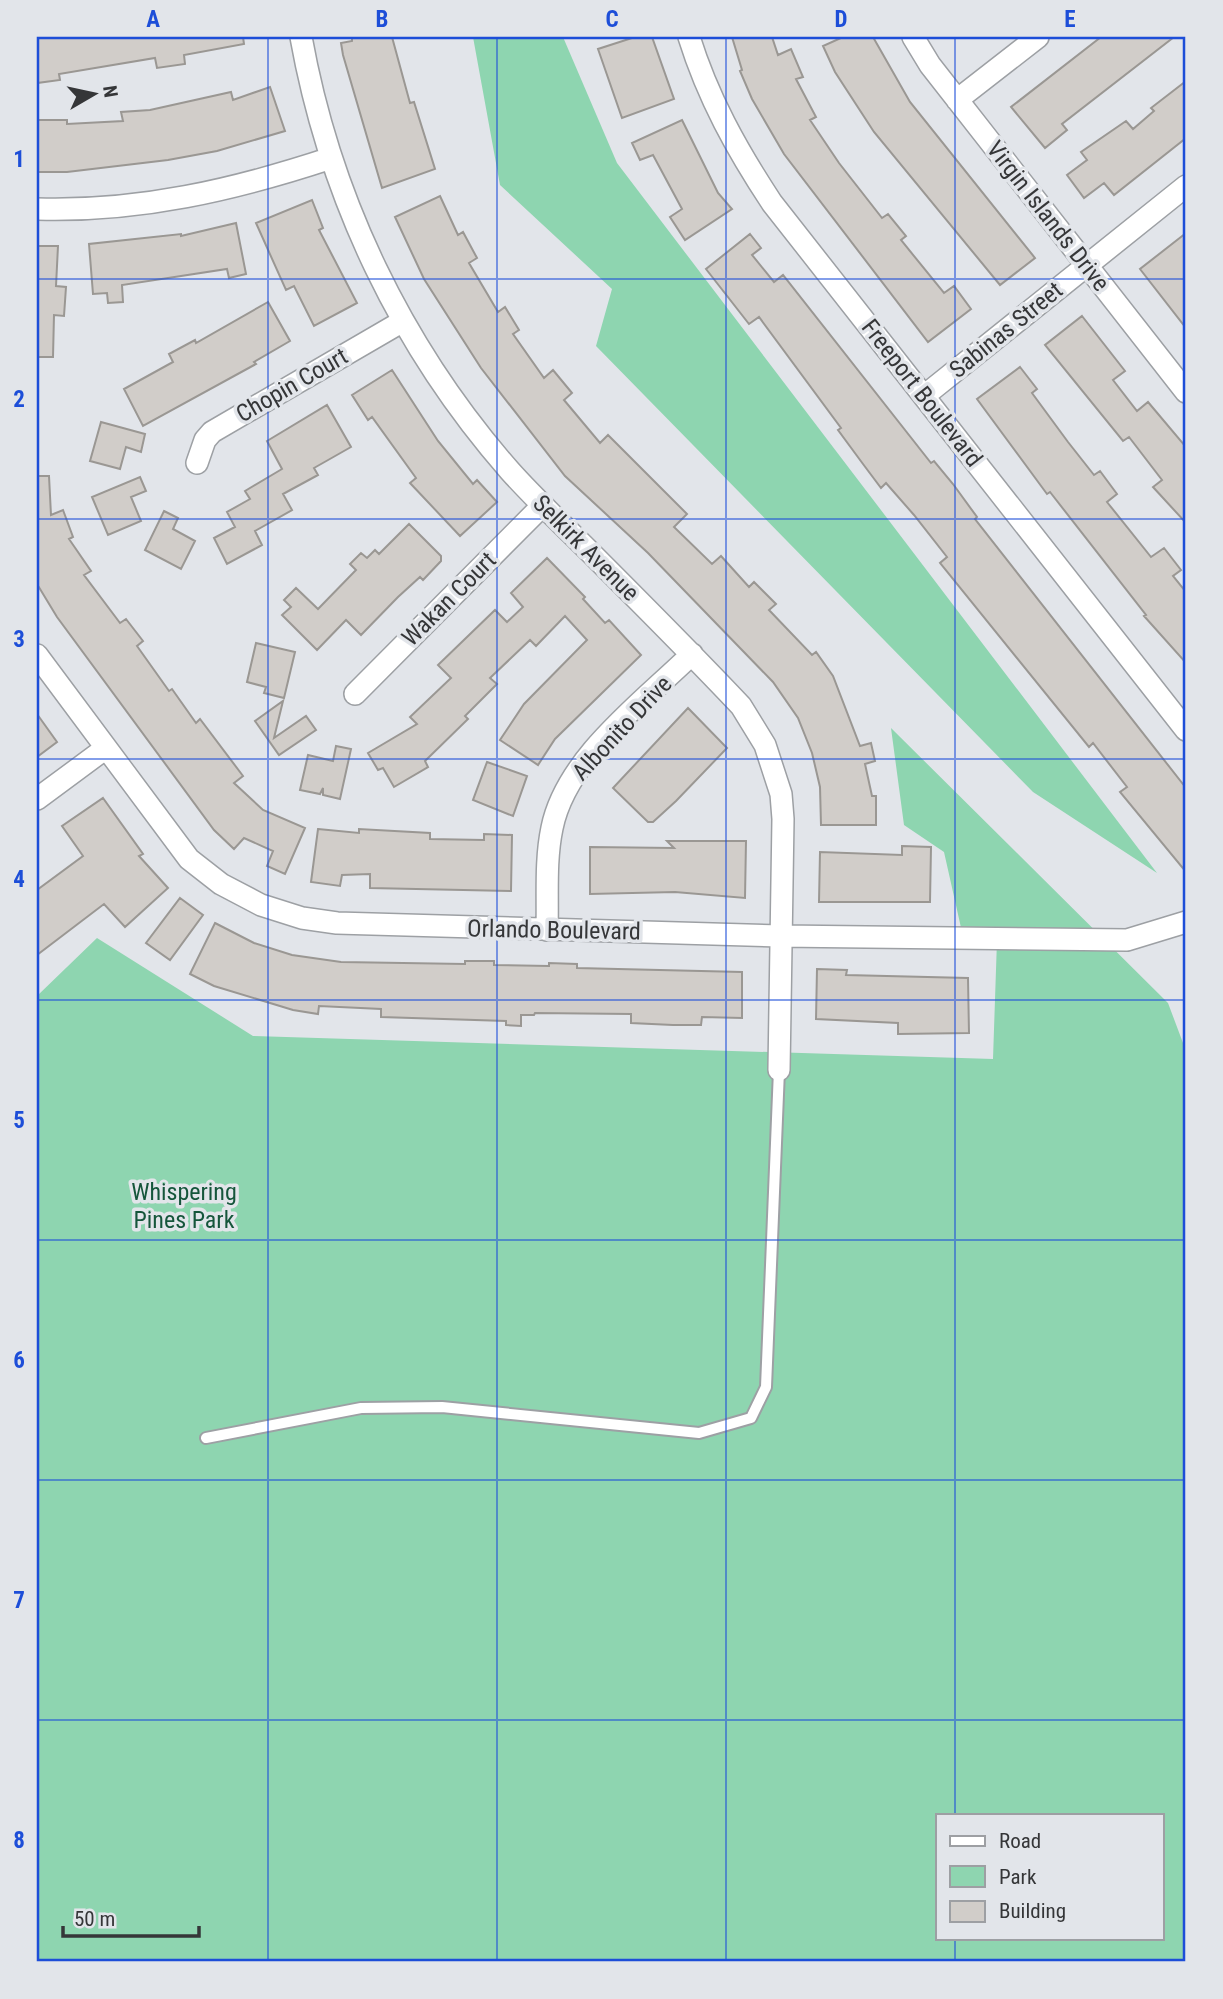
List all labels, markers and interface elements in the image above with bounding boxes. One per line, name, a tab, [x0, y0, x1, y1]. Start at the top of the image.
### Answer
text: A	[146, 6, 160, 33]
text: B	[376, 6, 388, 33]
text: C	[605, 6, 619, 33]
text: D	[835, 6, 848, 33]
text: E	[1064, 6, 1076, 33]
north arrow	[60, 60, 130, 130]
text: N	[98, 84, 123, 99]
street label: Virgin Islands Drive	[981, 136, 1115, 296]
text: 1	[13, 146, 25, 173]
street label: Sabinas Street	[944, 276, 1068, 384]
street label: Freeport Boulevard	[856, 314, 988, 472]
street label: Chopin Court	[231, 342, 353, 428]
text: 2	[13, 386, 25, 413]
street label: Selkirk Avenue	[527, 489, 645, 607]
street label: Wakan Court	[396, 546, 502, 652]
text: 3	[13, 626, 25, 653]
street label: Albonito Drive	[567, 670, 677, 786]
text: 4	[13, 866, 25, 893]
street label: Orlando Boulevard	[467, 914, 641, 946]
text: 5	[13, 1107, 25, 1134]
park label: Whispering Pines Park	[131, 1178, 237, 1234]
text: 6	[13, 1347, 25, 1374]
text: 7	[13, 1587, 25, 1614]
legend	[936, 1814, 1164, 1940]
text: 8	[13, 1827, 25, 1854]
text: Road	[999, 1829, 1041, 1853]
text: Park	[999, 1865, 1037, 1889]
scale bar	[63, 1894, 200, 1938]
text: Building	[999, 1899, 1066, 1923]
text: 50 m	[74, 1907, 115, 1931]

